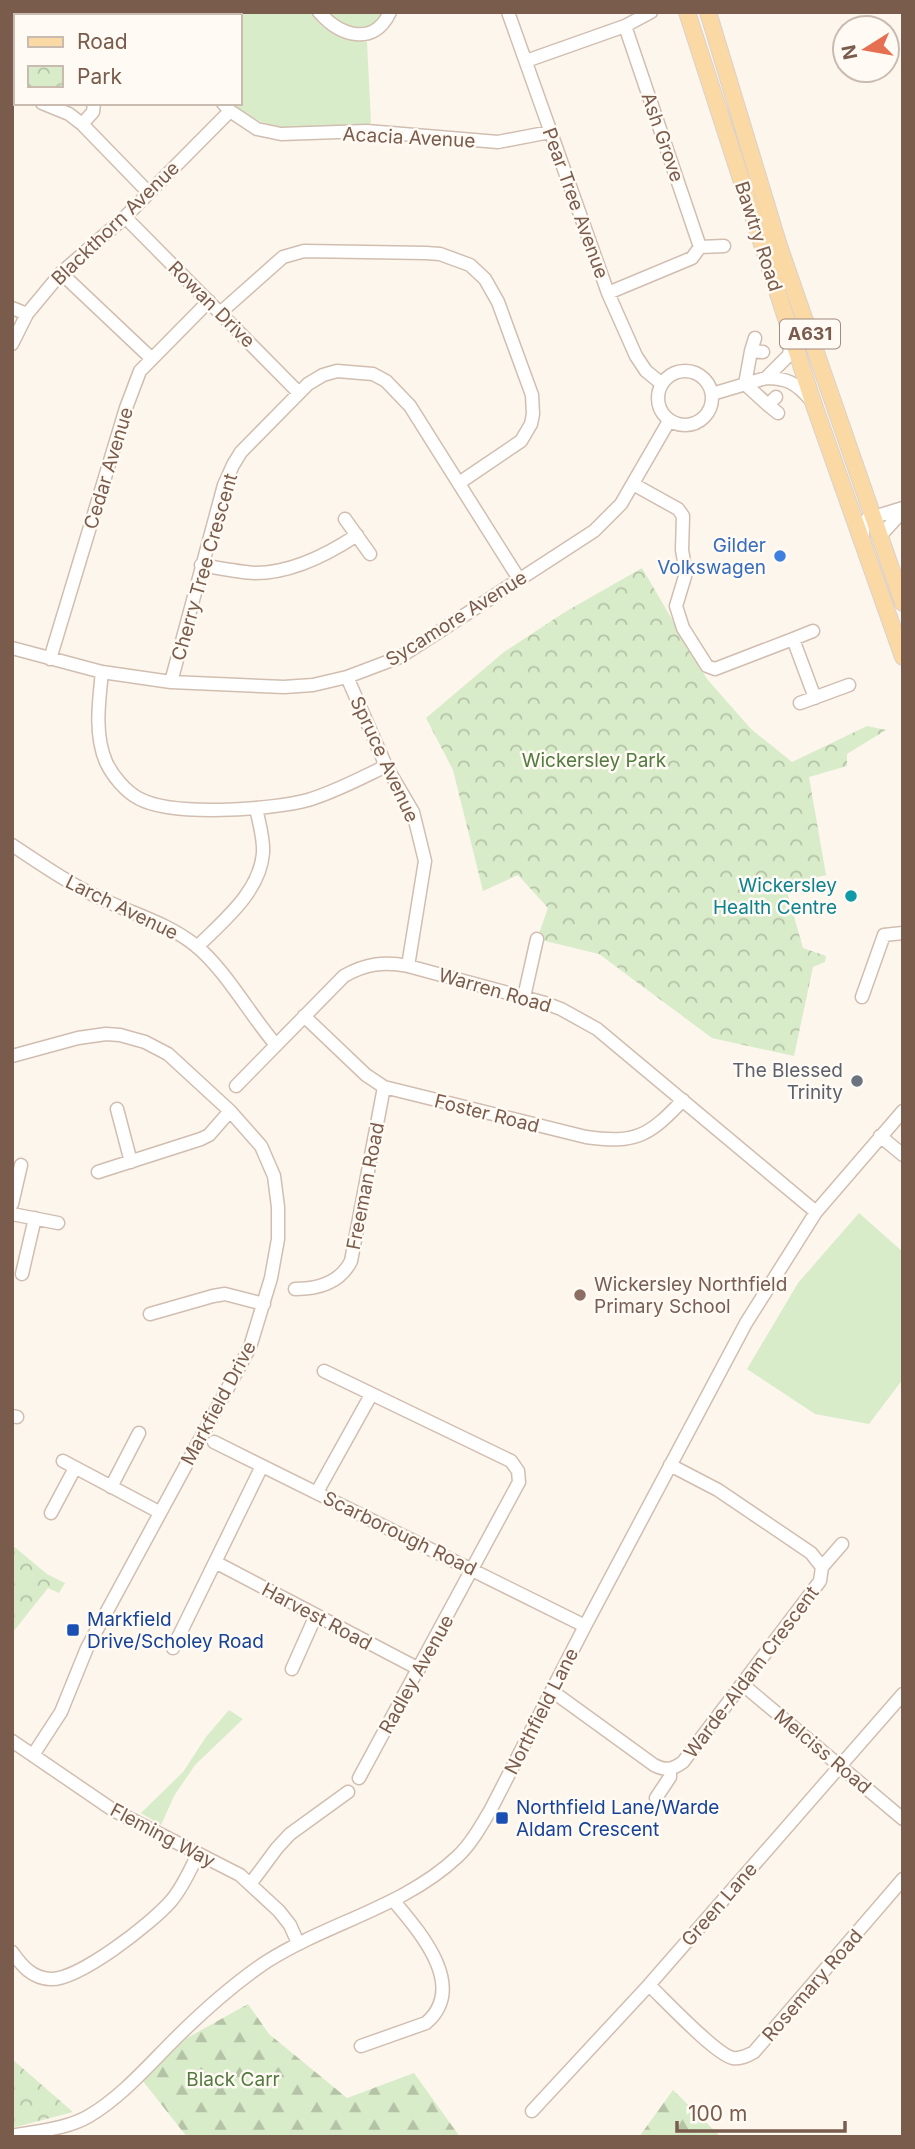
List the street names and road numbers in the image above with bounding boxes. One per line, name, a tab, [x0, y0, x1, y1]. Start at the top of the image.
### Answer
street label: Ash Grove	[636, 89, 689, 185]
street label: Acacia Avenue	[342, 123, 476, 152]
street label: Pear Tree Avenue	[538, 125, 613, 282]
street label: Blackthorn Avenue	[47, 157, 184, 290]
street label: Bawtry Road	[730, 178, 787, 294]
street label: Rowan Drive	[164, 256, 260, 352]
road number: A631	[780, 320, 840, 348]
street label: Cedar Avenue	[79, 404, 138, 532]
street label: Cherry Tree Crescent	[167, 471, 242, 663]
street label: Sycamore Avenue	[381, 566, 531, 671]
street label: Spruce Avenue	[345, 693, 424, 826]
street label: Larch Avenue	[62, 870, 182, 945]
street label: Warren Road	[436, 963, 554, 1018]
street label: Foster Road	[432, 1089, 542, 1138]
street label: Freeman Road	[342, 1120, 389, 1252]
street label: Markfield Drive	[176, 1337, 261, 1469]
street label: Scarborough Road	[319, 1486, 480, 1581]
street label: Harvest Road	[258, 1578, 376, 1655]
street label: Warde-Aldam Crescent	[679, 1582, 824, 1763]
street label: Radley Avenue	[374, 1611, 459, 1738]
street label: Northfield Lane	[500, 1644, 583, 1778]
street label: Melciss Road	[770, 1704, 876, 1799]
street label: Fleming Way	[107, 1798, 219, 1873]
street label: Green Lane	[677, 1858, 762, 1951]
street label: Rosemary Road	[757, 1925, 867, 2046]

